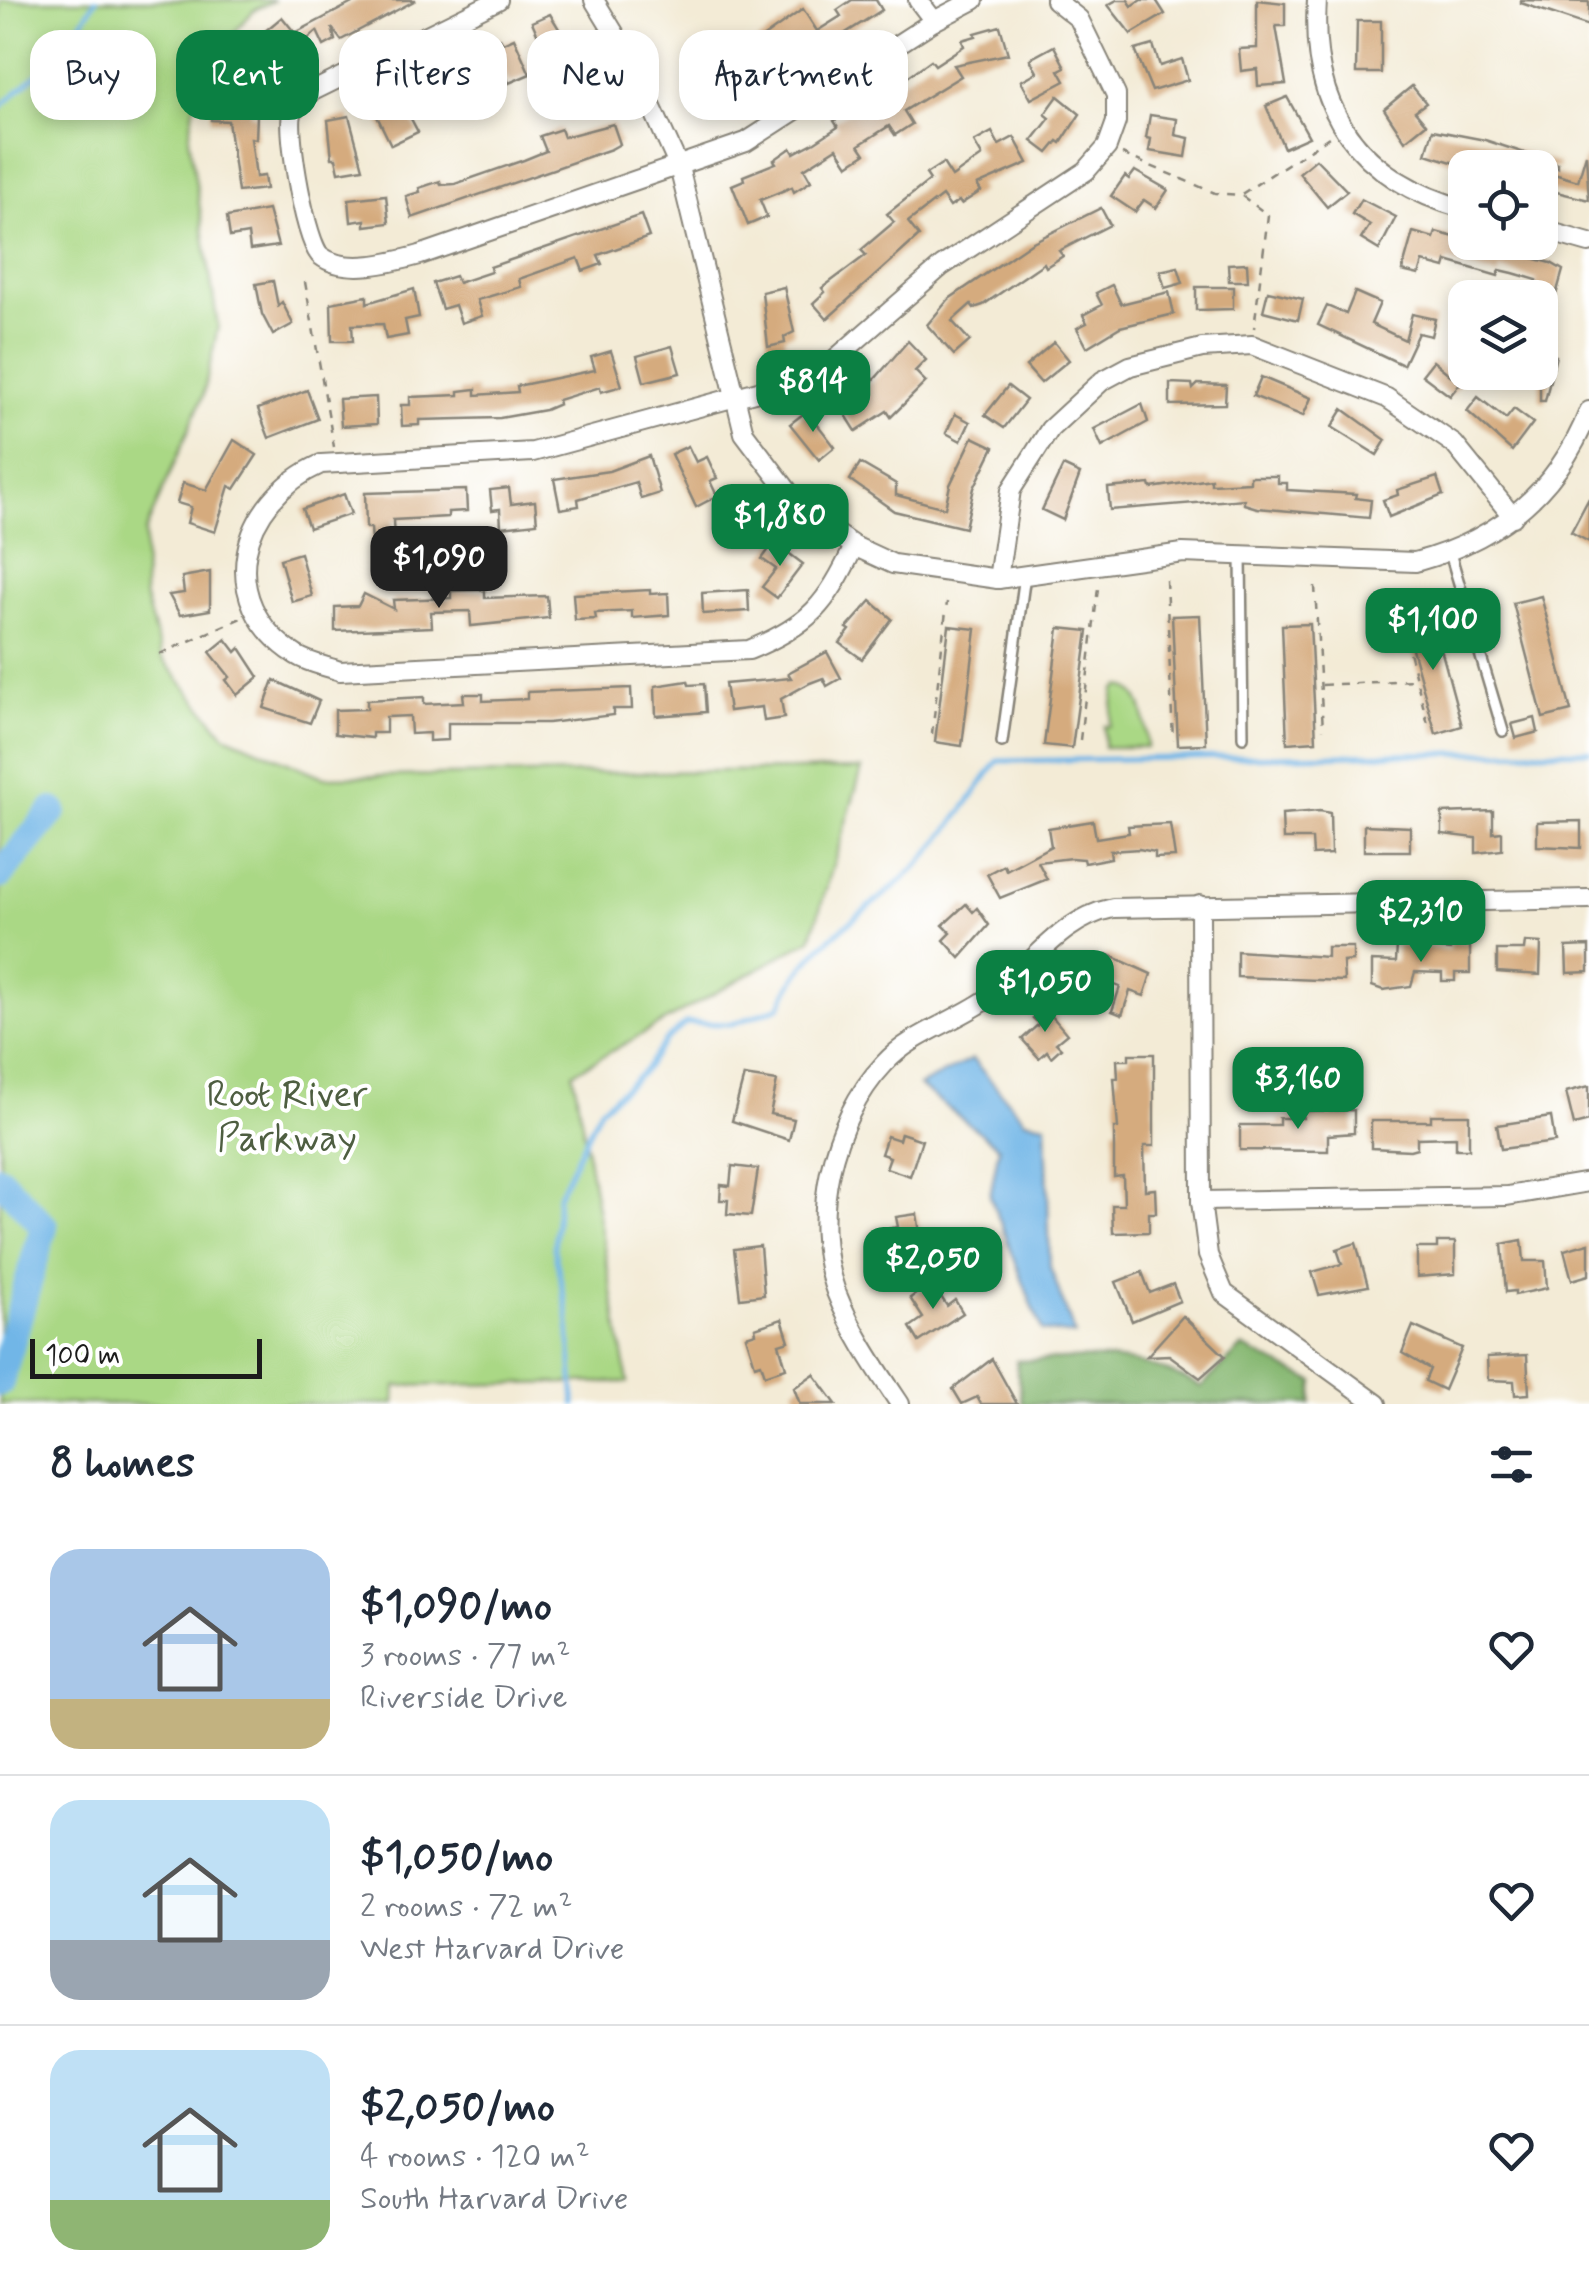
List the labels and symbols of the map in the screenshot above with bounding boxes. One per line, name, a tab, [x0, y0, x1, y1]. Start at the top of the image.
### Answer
pin: $814	[754, 350, 872, 435]
pin: $1,880	[699, 484, 861, 569]
pin: $1,090	[358, 526, 520, 611]
pin: $1,100	[1352, 588, 1514, 673]
pin: $2,310	[1340, 880, 1502, 965]
pin: $1,050	[964, 950, 1126, 1035]
pin: $3,160	[1217, 1047, 1379, 1132]
park label: Root River Parkway	[207, 1071, 368, 1164]
pin: $2,050	[852, 1227, 1014, 1312]
scale bar	[30, 1334, 262, 1378]

